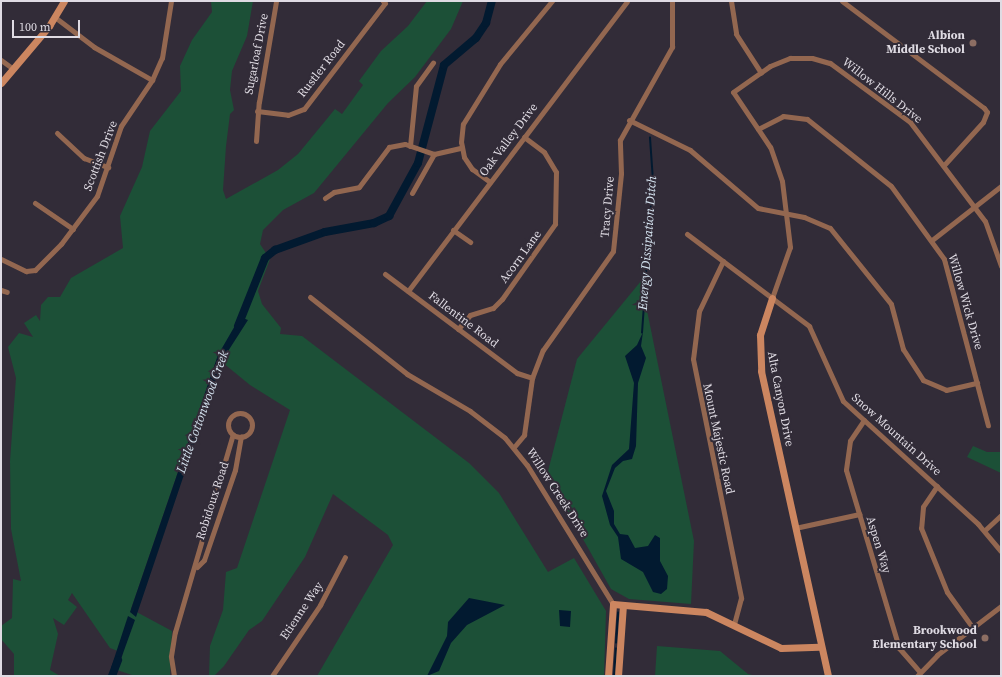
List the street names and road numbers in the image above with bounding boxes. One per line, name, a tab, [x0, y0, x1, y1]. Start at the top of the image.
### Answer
street label: Sugarloaf Drive	[242, 12, 272, 96]
street label: Rustler Road	[295, 38, 349, 100]
street label: Willow Hills Drive	[839, 55, 925, 127]
street label: Oak Valley Drive	[477, 100, 541, 180]
street label: Scottish Drive	[81, 119, 121, 193]
street label: Tracy Drive	[598, 176, 618, 238]
street label: Acorn Lane	[497, 228, 545, 286]
street label: Willow Wick Drive	[944, 252, 986, 352]
street label: Fallentine Road	[425, 289, 501, 351]
street label: Alta Canyon Drive	[764, 350, 796, 448]
street label: Mount Majestic Road	[699, 382, 737, 496]
street label: Snow Mountain Drive	[848, 391, 944, 479]
street label: Willow Creek Drive	[523, 446, 591, 540]
street label: Robidoux Road	[194, 460, 232, 542]
street label: Aspen Way	[862, 515, 894, 575]
street label: Etienne Way	[277, 579, 327, 643]

